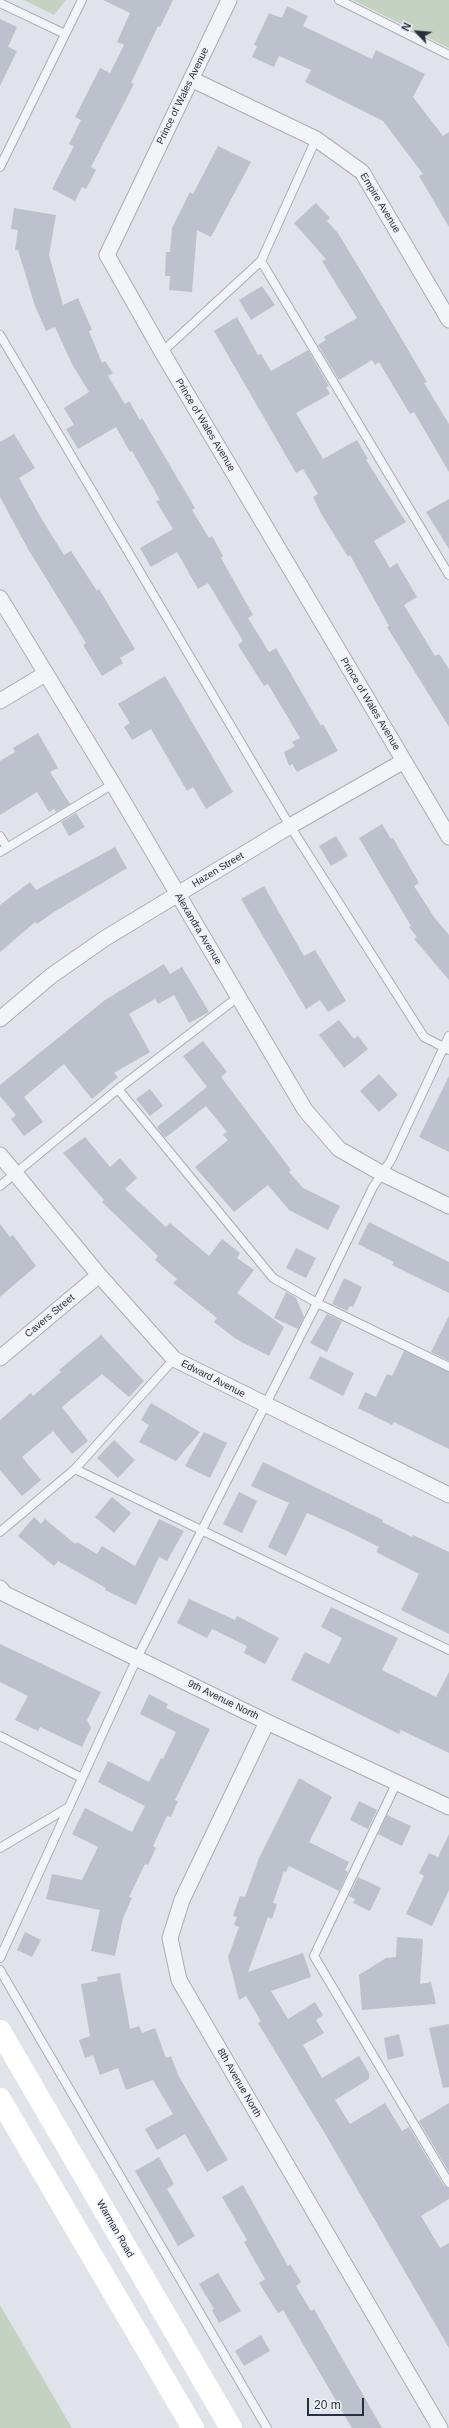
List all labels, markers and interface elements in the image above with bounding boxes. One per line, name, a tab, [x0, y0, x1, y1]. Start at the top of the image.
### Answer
north arrow	[397, 12, 437, 52]
text: N	[399, 21, 413, 33]
street label: Prince of Wales Avenue	[154, 46, 212, 146]
street label: Empire Avenue	[357, 171, 403, 235]
street label: Prince of Wales Avenue	[173, 376, 237, 474]
street label: Prince of Wales Avenue	[338, 655, 402, 753]
street label: Hazen Street	[190, 850, 246, 890]
street label: Alexandra Avenue	[172, 891, 224, 967]
street label: Cavers Street	[23, 1292, 77, 1340]
street label: Edward Avenue	[179, 1358, 247, 1400]
street label: 9th Avenue North	[185, 1678, 261, 1722]
street label: 8th Avenue North	[214, 2046, 264, 2120]
street label: Warman Road	[94, 2198, 136, 2260]
scale bar	[309, 2390, 366, 2416]
text: 20 m	[314, 2398, 341, 2412]

